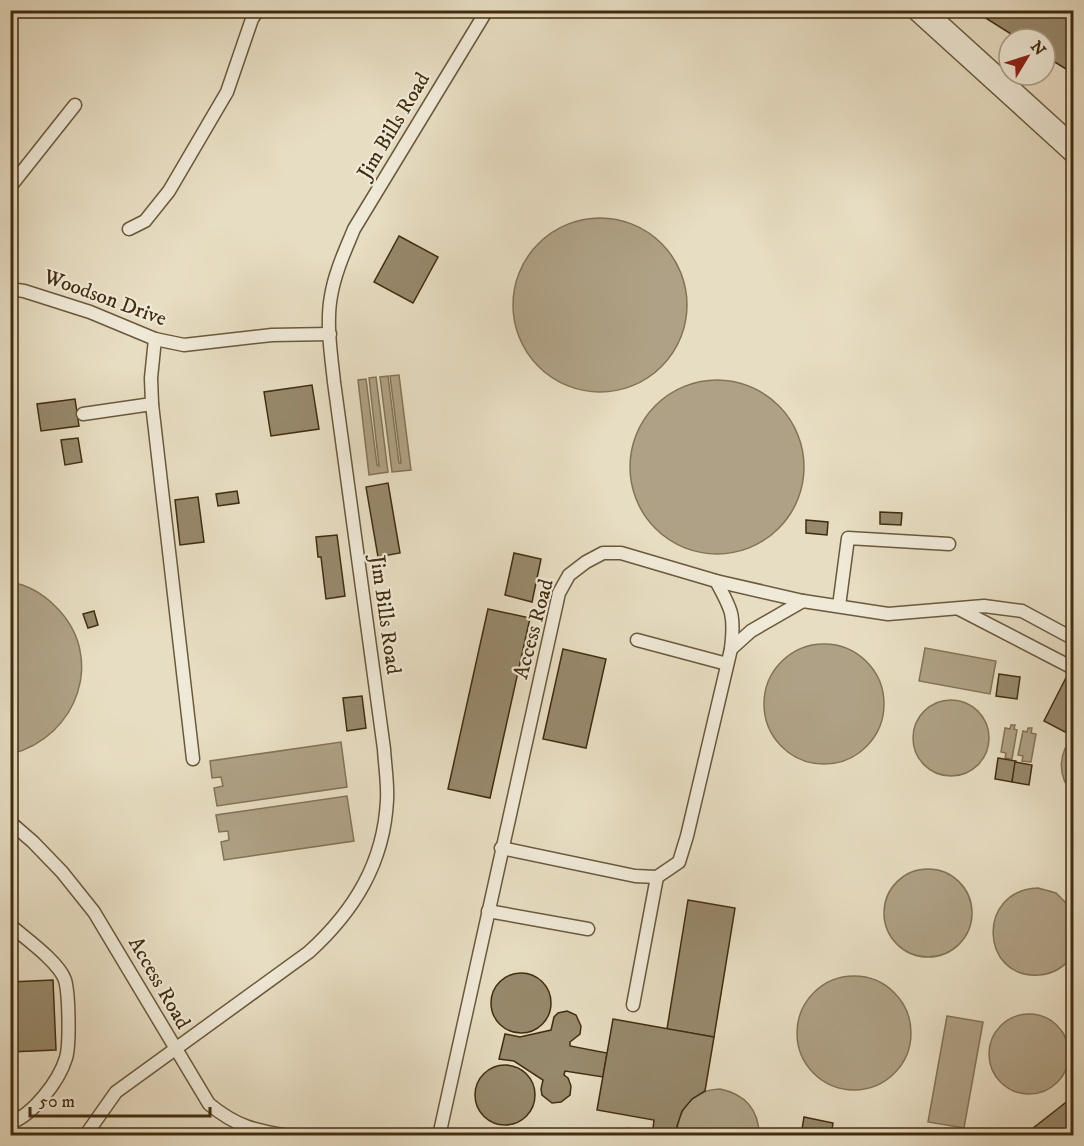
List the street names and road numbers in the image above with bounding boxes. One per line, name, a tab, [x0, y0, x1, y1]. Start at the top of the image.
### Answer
street label: Jim Bills Road	[351, 68, 436, 186]
street label: Woodson Drive	[39, 263, 170, 332]
street label: Jim Bills Road	[364, 552, 406, 677]
street label: Access Road	[508, 576, 560, 682]
street label: Access Road	[122, 932, 196, 1034]

